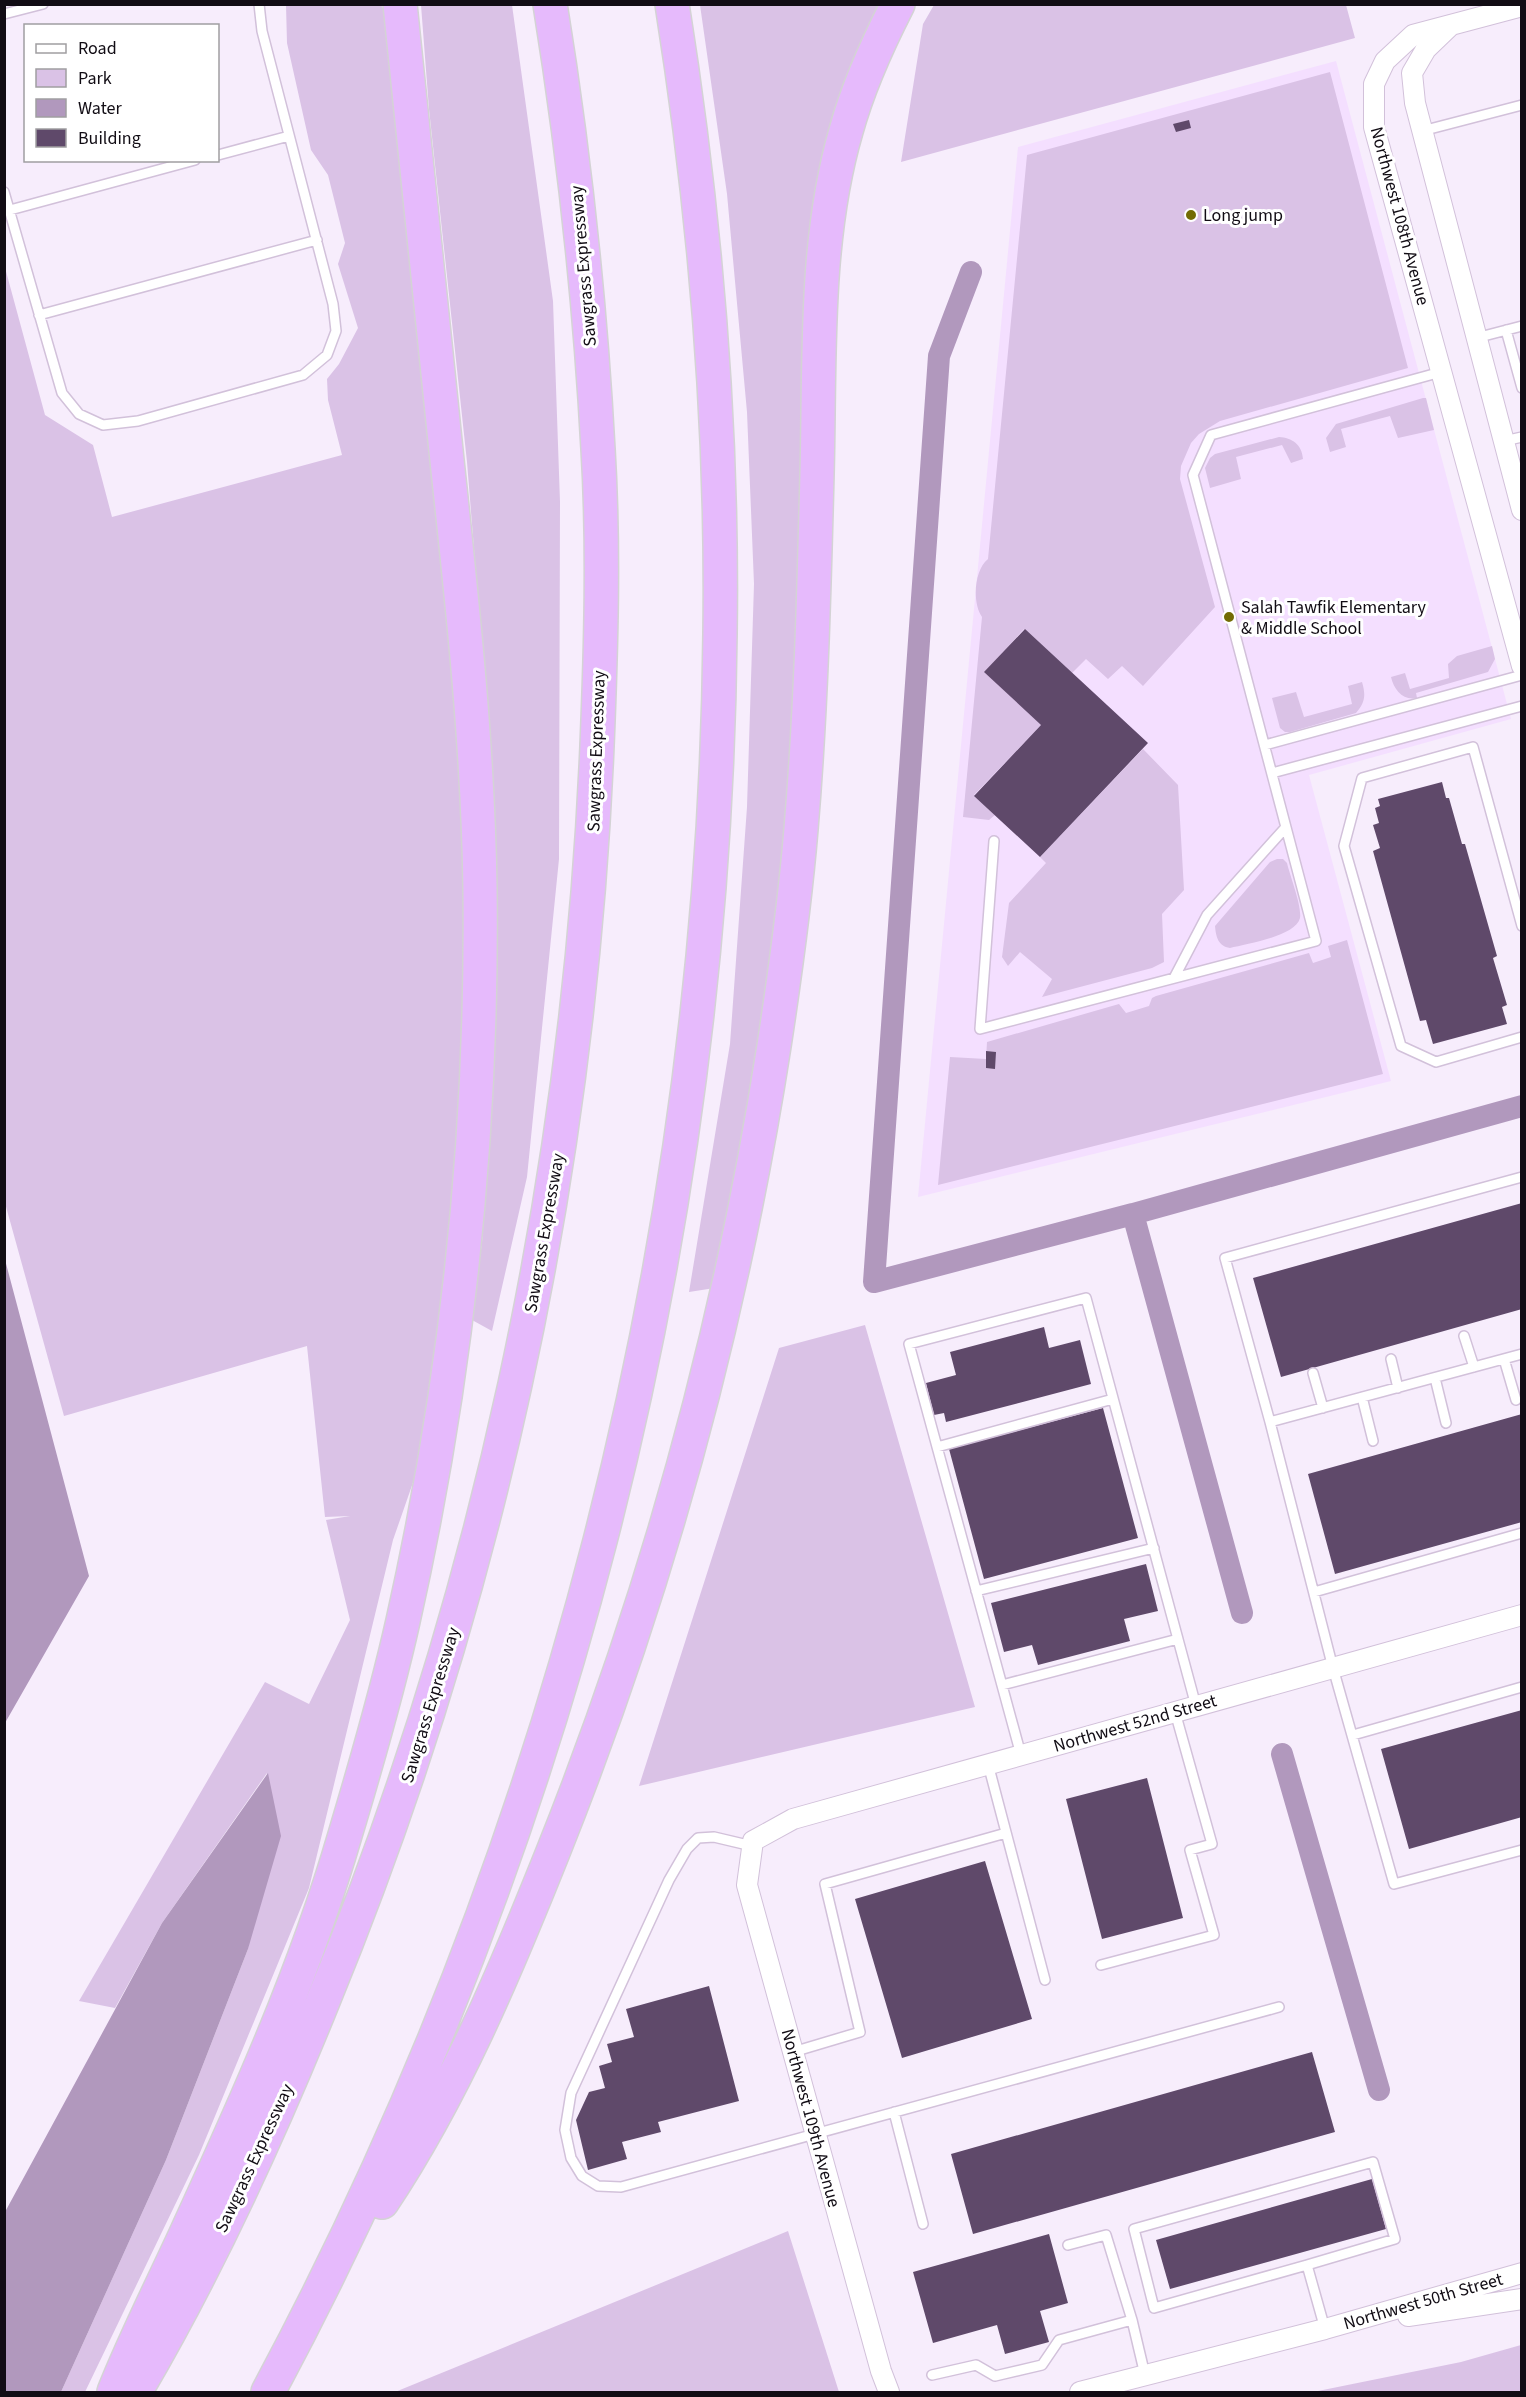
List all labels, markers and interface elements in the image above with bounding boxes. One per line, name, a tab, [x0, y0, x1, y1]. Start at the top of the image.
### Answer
legend	[24, 24, 219, 162]
text: Road	[78, 36, 117, 61]
text: Park	[78, 66, 112, 91]
text: Water	[78, 96, 122, 121]
street label: Northwest 108th Avenue	[1364, 124, 1435, 308]
text: Building	[78, 126, 141, 151]
street label: Sawgrass Expressway	[564, 184, 603, 348]
place label: Long jump	[1203, 203, 1283, 228]
marker: Long jump	[1184, 208, 1198, 222]
place label: Salah Tawfik Elementary & Middle School	[1241, 595, 1426, 641]
marker: Salah Tawfik Elementary & Middle School	[1222, 610, 1236, 624]
street label: Sawgrass Expressway	[581, 669, 612, 832]
street label: Sawgrass Expressway	[518, 1151, 571, 1315]
street label: Sawgrass Expressway	[395, 1624, 466, 1786]
street label: Northwest 52nd Street	[1051, 1688, 1220, 1759]
street label: Northwest 109th Avenue	[775, 2026, 846, 2210]
street label: Sawgrass Expressway	[209, 2079, 300, 2237]
street label: Northwest 50th Street	[1341, 2267, 1506, 2336]

